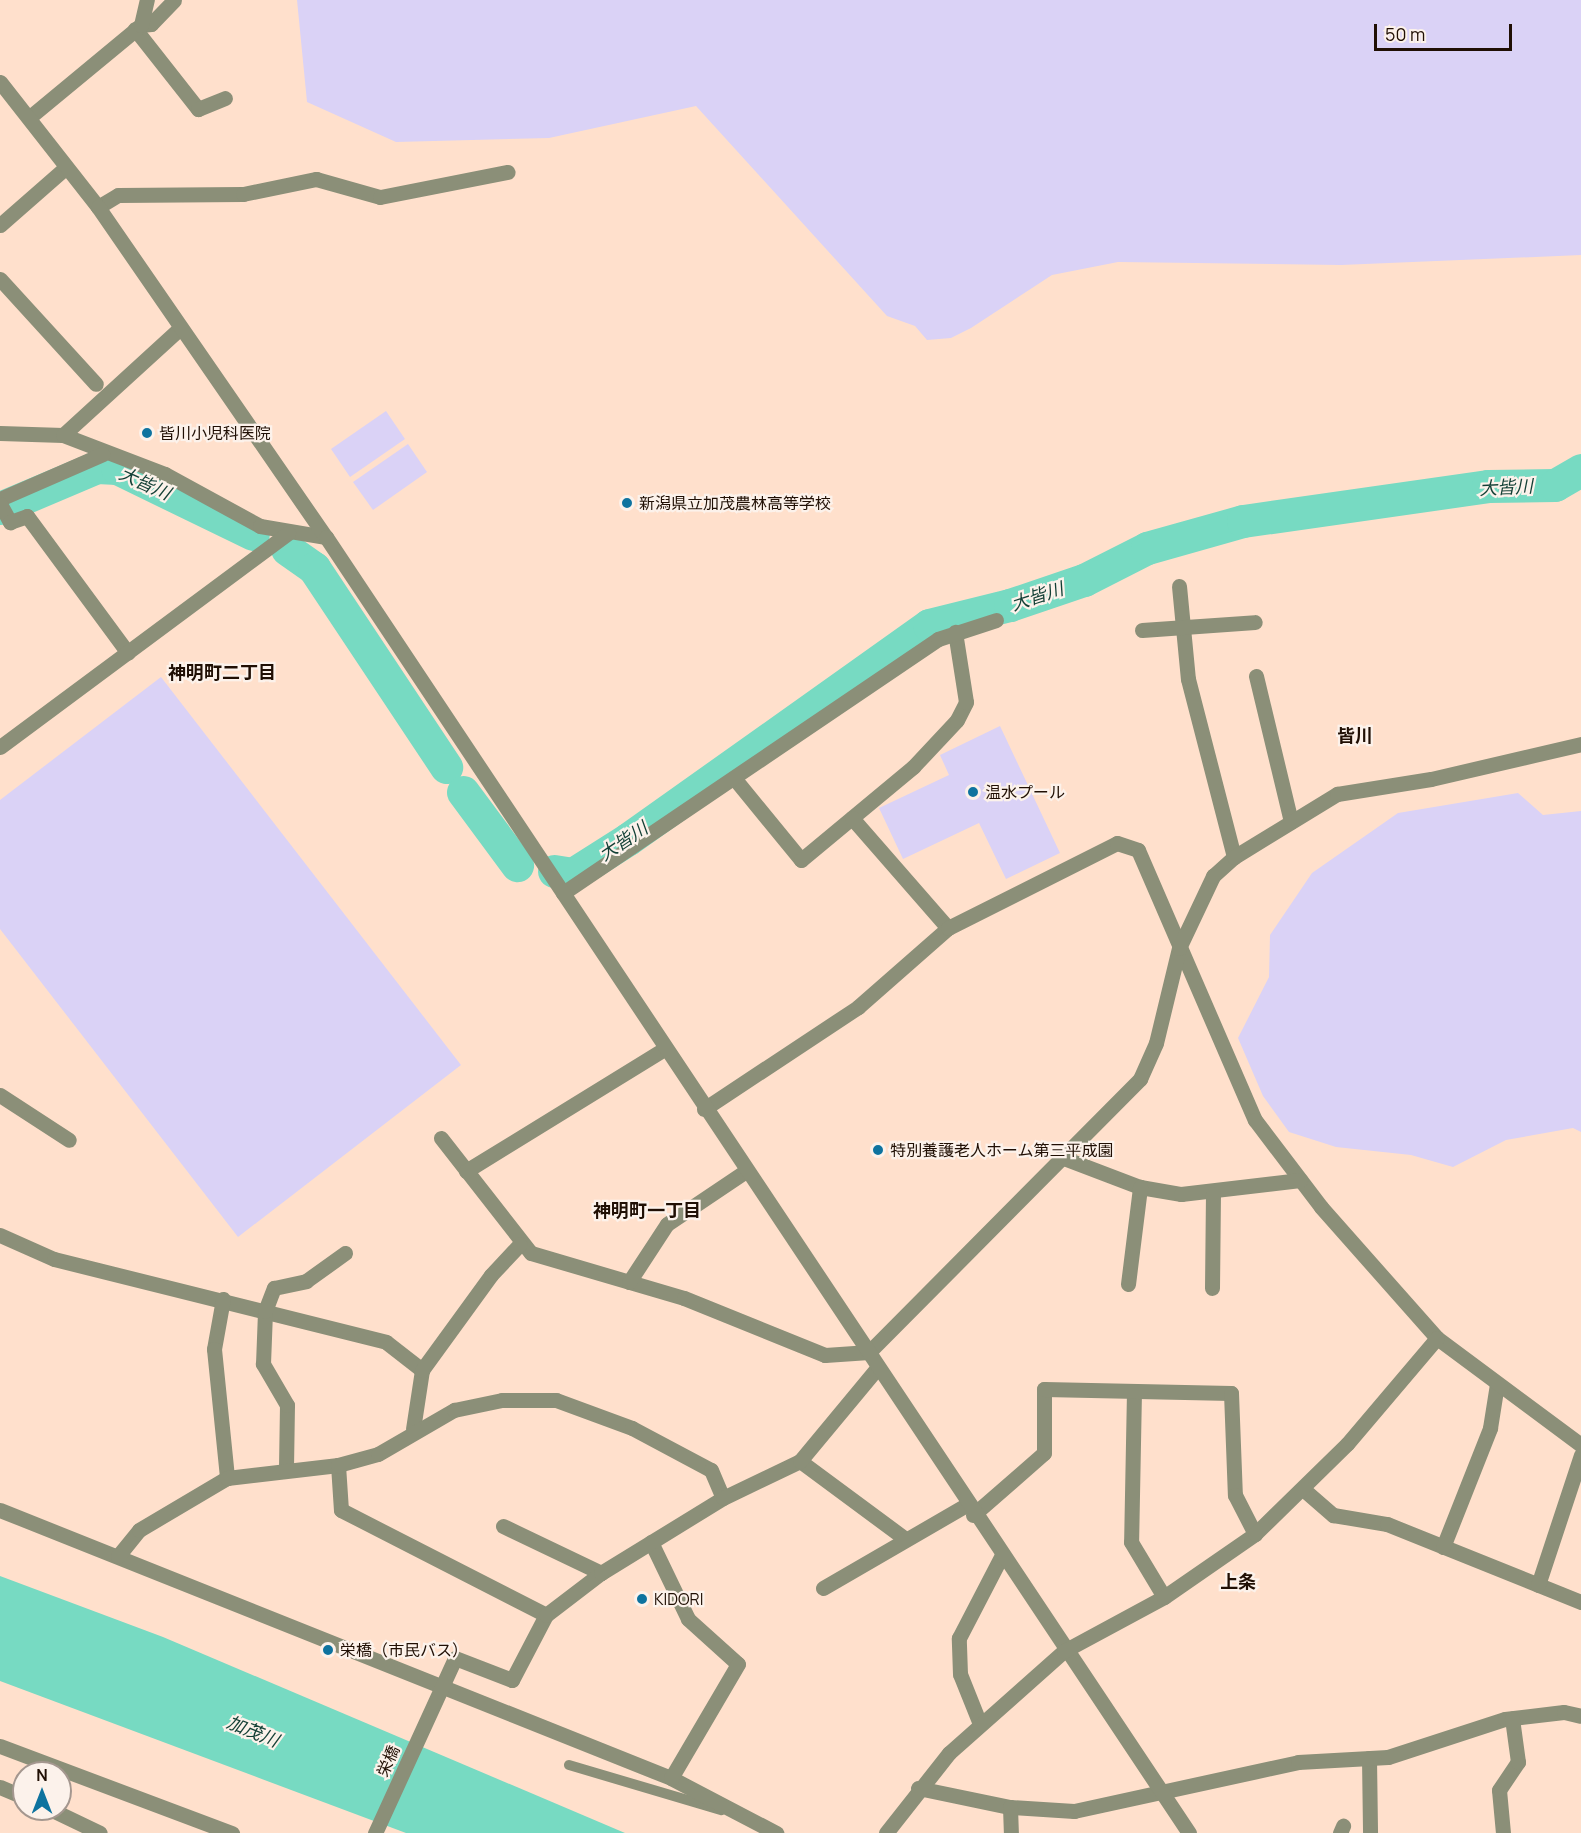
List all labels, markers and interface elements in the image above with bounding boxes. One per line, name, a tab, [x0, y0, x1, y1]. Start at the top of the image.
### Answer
scale bar	[1377, 12, 1515, 50]
text: 50 m	[1385, 22, 1425, 46]
place label: 皆川小児科医院	[159, 423, 271, 443]
marker: 皆川小児科医院	[140, 426, 154, 440]
water label: 大皆川	[116, 462, 174, 504]
water label: 大皆川	[1478, 475, 1534, 499]
place label: 新潟県立加茂農林高等学校	[639, 493, 831, 513]
marker: 新潟県立加茂農林高等学校	[620, 496, 634, 510]
water label: 大皆川	[1008, 577, 1066, 615]
district label: 神明町二丁目	[168, 661, 276, 683]
district label: 皆川	[1337, 724, 1373, 746]
place label: 温水プール	[985, 782, 1065, 802]
marker: 温水プール	[966, 785, 980, 799]
water label: 大皆川	[595, 817, 651, 865]
place label: 特別養護老人ホーム第三平成園	[890, 1140, 1114, 1160]
marker: 特別養護老人ホーム第三平成園	[871, 1143, 885, 1157]
district label: 神明町一丁目	[593, 1199, 701, 1221]
district label: 上条	[1220, 1570, 1256, 1592]
place label: KIDORI	[654, 1589, 703, 1609]
marker: KIDORI	[635, 1592, 649, 1606]
place label: 栄橋（市民バス）	[340, 1640, 468, 1660]
marker: 栄橋（市民バス）	[321, 1643, 335, 1657]
water label: 加茂川	[224, 1711, 282, 1751]
street label: 栄橋	[373, 1742, 403, 1780]
north arrow	[12, 1761, 72, 1821]
text: N	[36, 1764, 48, 1786]

